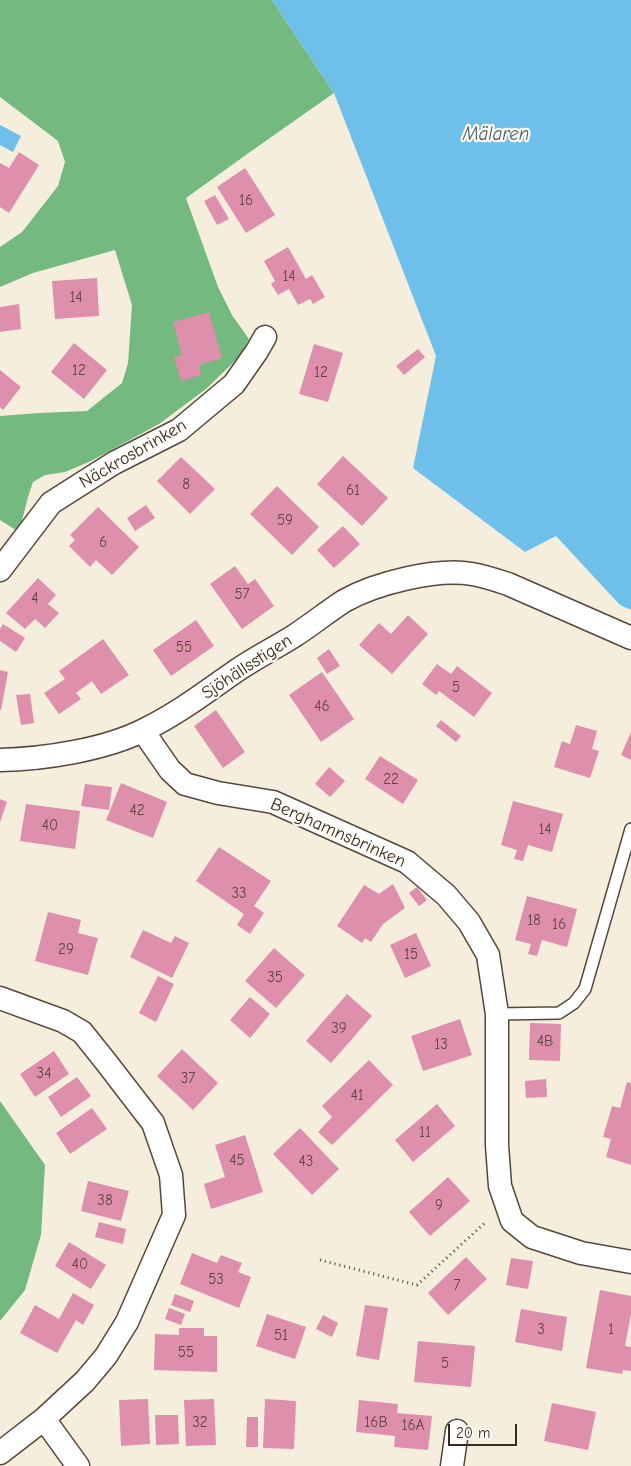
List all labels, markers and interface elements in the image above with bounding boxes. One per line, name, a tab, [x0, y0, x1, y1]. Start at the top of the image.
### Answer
water label: Mälaren	[463, 124, 529, 146]
house number: 16	[239, 192, 253, 210]
house number: 14	[282, 268, 296, 286]
house number: 14	[69, 289, 83, 307]
house number: 12	[72, 362, 86, 380]
house number: 12	[314, 364, 328, 382]
street label: Näckrosbrinken	[75, 415, 191, 493]
house number: 8	[182, 476, 190, 494]
house number: 61	[346, 482, 360, 500]
house number: 59	[277, 512, 293, 530]
house number: 6	[99, 534, 107, 552]
house number: 57	[234, 586, 250, 604]
house number: 4	[31, 590, 39, 608]
street label: Sjöhällsstigen	[198, 630, 296, 704]
house number: 55	[176, 639, 192, 657]
house number: 5	[452, 679, 460, 697]
house number: 46	[314, 698, 330, 716]
house number: 22	[383, 771, 399, 789]
street label: Berghamnsbrinken	[267, 794, 409, 872]
house number: 42	[129, 802, 145, 820]
house number: 40	[42, 817, 58, 835]
house number: 14	[538, 821, 552, 839]
house number: 33	[231, 885, 247, 903]
house number: 18	[527, 912, 541, 930]
house number: 16	[552, 916, 566, 934]
house number: 29	[58, 941, 74, 959]
house number: 15	[404, 946, 418, 964]
house number: 35	[267, 969, 283, 987]
house number: 39	[331, 1020, 347, 1038]
house number: 4B	[537, 1033, 553, 1051]
house number: 13	[434, 1036, 448, 1054]
house number: 34	[37, 1065, 51, 1083]
house number: 37	[181, 1070, 195, 1088]
house number: 41	[350, 1087, 364, 1105]
house number: 11	[419, 1124, 431, 1142]
house number: 45	[229, 1152, 245, 1170]
house number: 43	[299, 1153, 313, 1171]
house number: 38	[97, 1192, 113, 1210]
house number: 9	[435, 1197, 443, 1215]
house number: 40	[72, 1256, 88, 1274]
house number: 53	[208, 1271, 224, 1289]
house number: 7	[453, 1277, 461, 1295]
house number: 3	[537, 1321, 545, 1339]
house number: 1	[608, 1321, 614, 1339]
house number: 51	[274, 1327, 288, 1345]
house number: 55	[178, 1344, 194, 1362]
house number: 5	[441, 1355, 449, 1373]
house number: 32	[192, 1414, 208, 1432]
house number: 16B	[364, 1414, 388, 1432]
scale bar	[451, 1414, 520, 1446]
house number: 16A	[402, 1417, 424, 1435]
text: 20 m	[456, 1424, 490, 1442]

